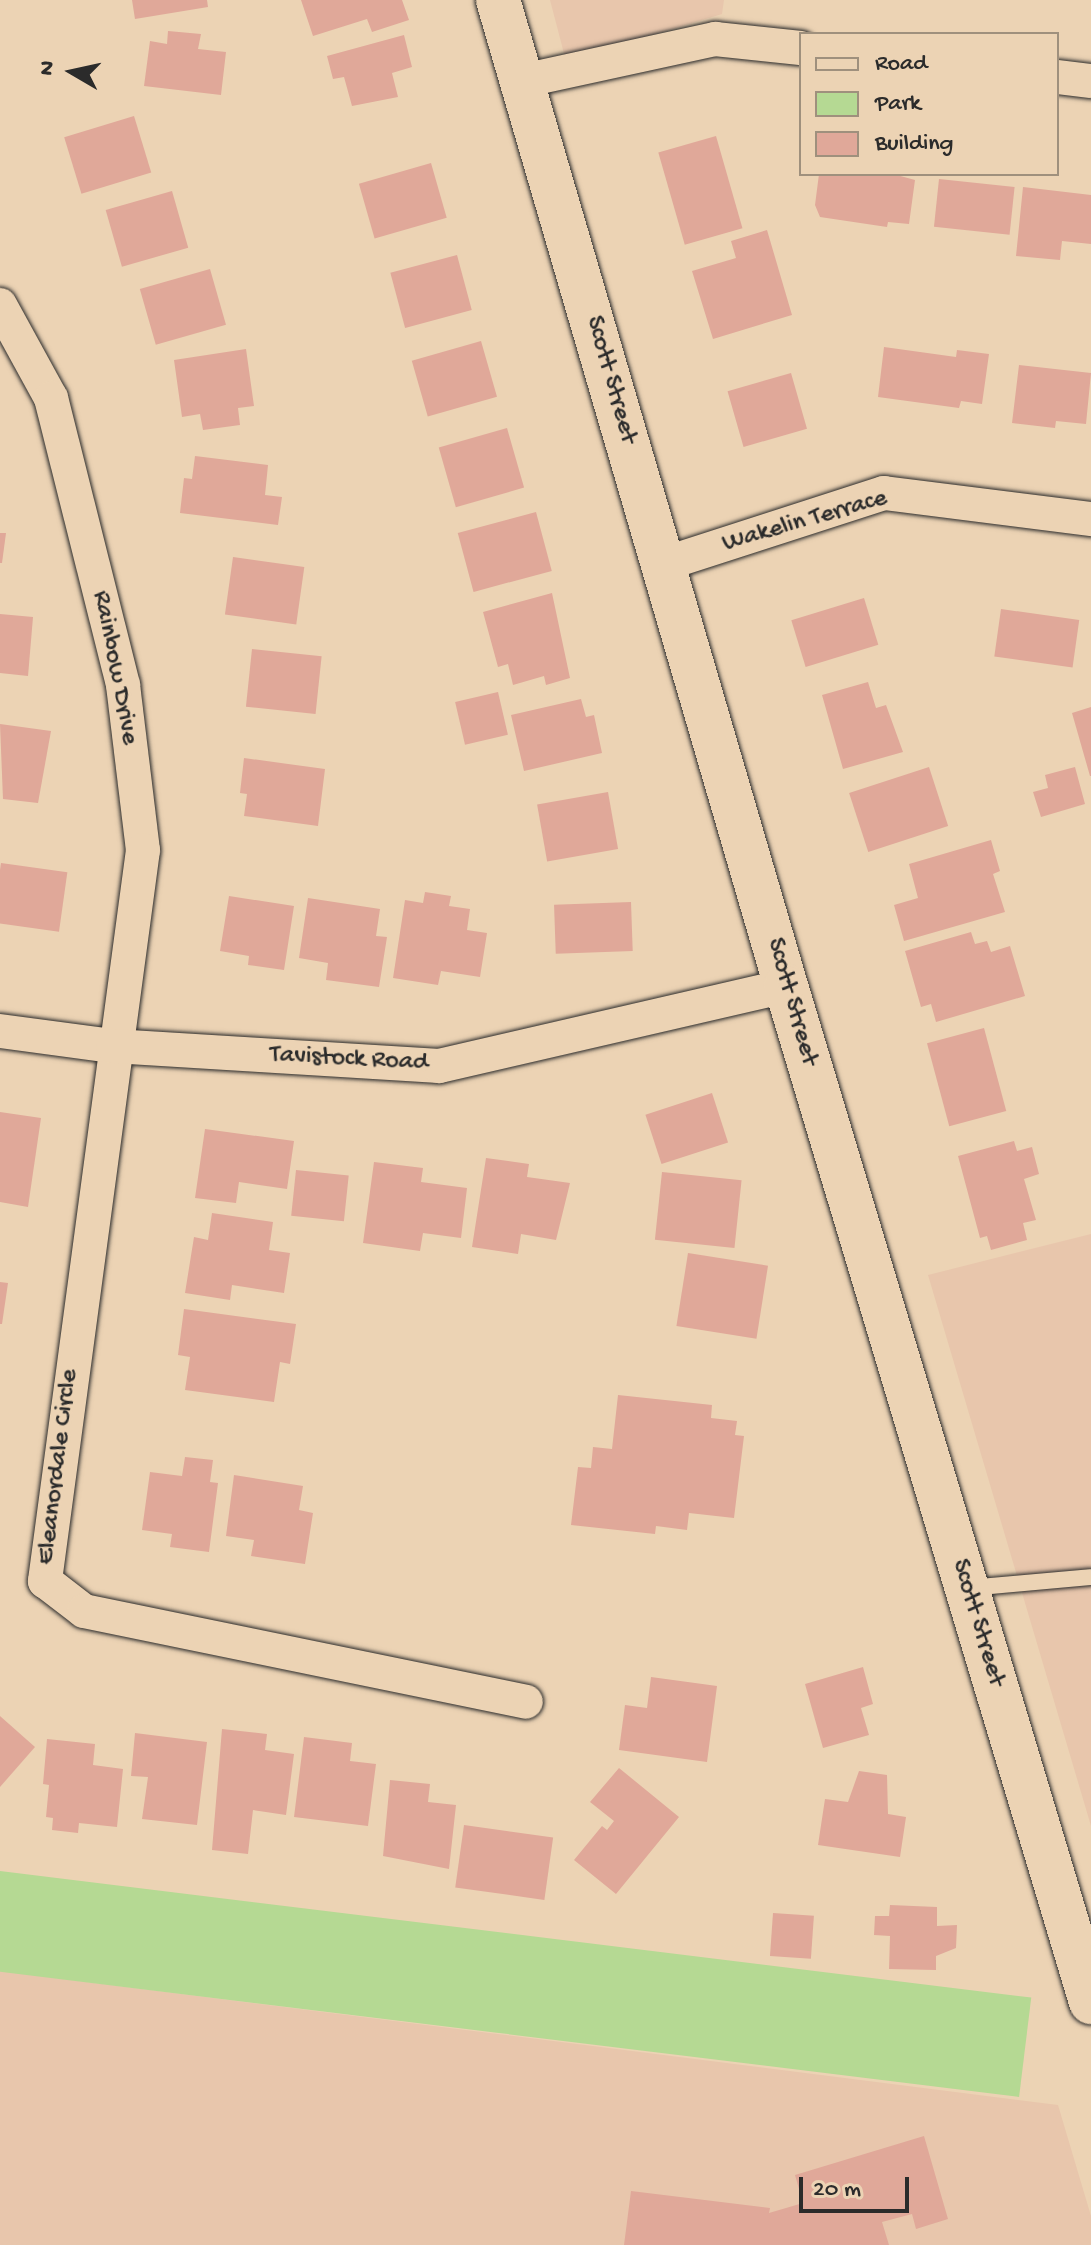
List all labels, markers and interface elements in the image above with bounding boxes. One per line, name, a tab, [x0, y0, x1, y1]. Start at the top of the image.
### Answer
north arrow	[32, 32, 112, 112]
legend	[799, 32, 1059, 176]
text: Road	[875, 50, 927, 79]
text: N	[34, 59, 62, 77]
text: Park	[875, 90, 921, 119]
text: Building	[875, 130, 953, 159]
street label: Scott Street	[577, 313, 643, 447]
street label: Wakelin Terrace	[719, 484, 891, 560]
street label: Rainbow Drive	[84, 588, 144, 748]
street label: Scott Street	[758, 935, 824, 1069]
street label: Tavistock Road	[269, 1040, 429, 1080]
street label: Eleanordale Circle	[32, 1367, 86, 1567]
street label: Scott Street	[943, 1556, 1011, 1690]
scale bar	[803, 2161, 913, 2211]
text: 20 m	[813, 2176, 861, 2205]

